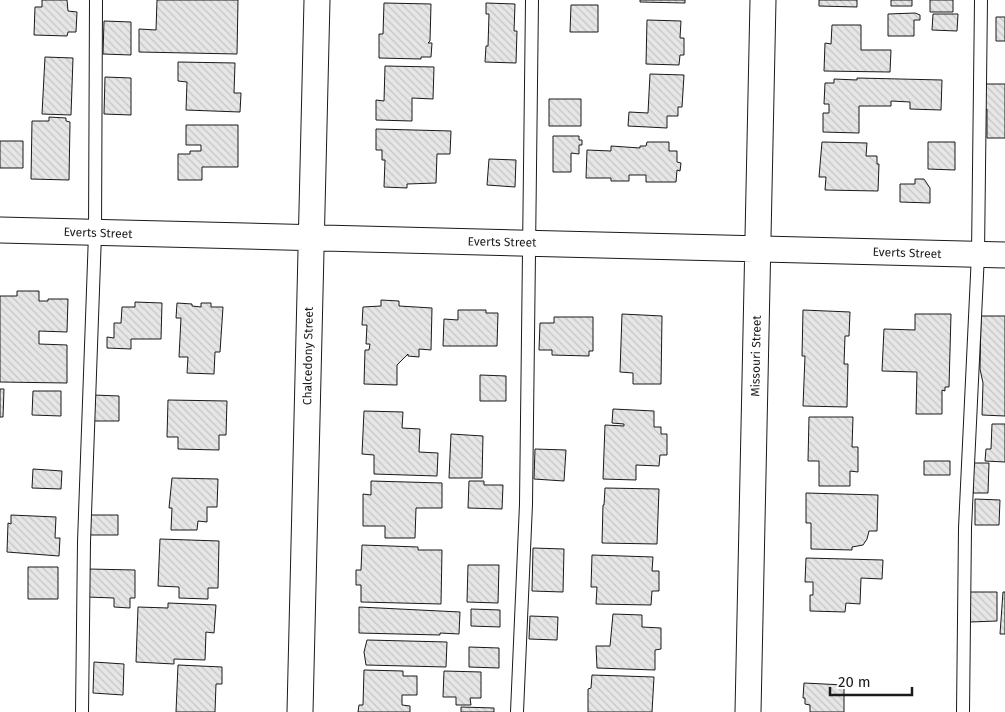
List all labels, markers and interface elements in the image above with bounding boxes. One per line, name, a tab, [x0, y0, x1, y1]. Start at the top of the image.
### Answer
street label: Everts Street	[63, 225, 133, 241]
street label: Everts Street	[467, 234, 537, 250]
street label: Everts Street	[872, 245, 942, 261]
street label: Chalcedony Street	[300, 306, 316, 405]
street label: Missouri Street	[748, 314, 764, 397]
scale bar	[830, 664, 912, 696]
text: 20 m	[838, 673, 871, 691]

